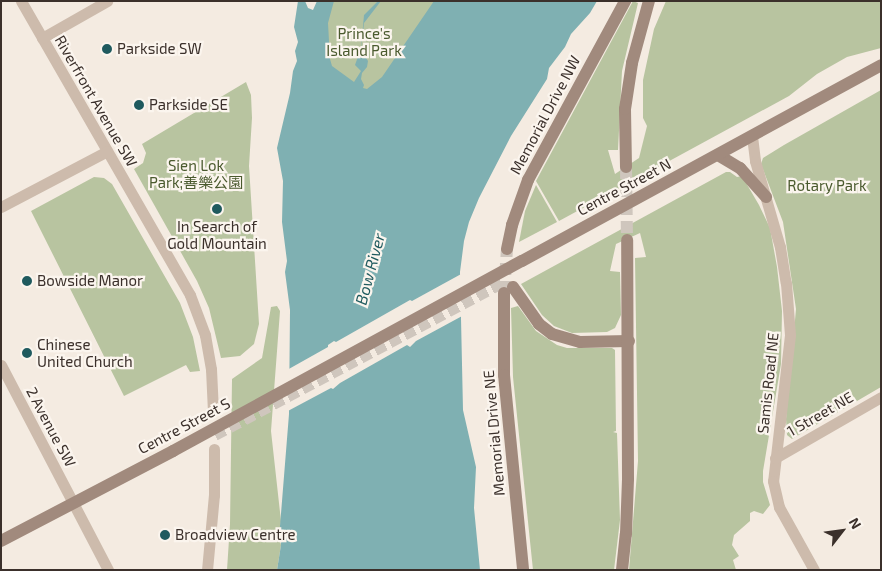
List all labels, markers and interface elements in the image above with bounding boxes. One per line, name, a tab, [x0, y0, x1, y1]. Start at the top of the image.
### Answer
park label: Prince's Island Park	[326, 24, 402, 59]
street label: Riverfront Avenue SW	[51, 32, 141, 170]
place label: Parkside SW	[117, 40, 202, 58]
marker: Parkside SW	[101, 43, 113, 55]
street label: Memorial Drive NW	[506, 52, 584, 178]
place label: Parkside SE	[149, 96, 228, 114]
marker: Parkside SE	[133, 99, 145, 111]
street label: Centre Street N	[574, 155, 674, 219]
park label: Sien Lok Park;善樂公園	[149, 156, 243, 191]
park label: Rotary Park	[787, 177, 867, 195]
marker: In Search of Gold Mountain	[211, 203, 223, 215]
place label: In Search of Gold Mountain	[167, 217, 267, 252]
water label: Bow River	[351, 231, 389, 307]
place label: Bowside Manor	[37, 272, 143, 290]
marker: Bowside Manor	[21, 275, 33, 287]
street label: Samis Road NE	[754, 332, 782, 434]
place label: Chinese United Church	[37, 335, 133, 370]
marker: Chinese United Church	[21, 347, 33, 359]
street label: Memorial Drive NE	[480, 369, 508, 497]
street label: 2 Avenue SW	[22, 384, 80, 470]
street label: 1 Street NE	[784, 388, 856, 440]
street label: Centre Street S	[135, 394, 233, 458]
north arrow	[817, 506, 867, 556]
text: N	[846, 515, 865, 532]
place label: Broadview Centre	[175, 526, 296, 544]
marker: Broadview Centre	[159, 529, 171, 541]

